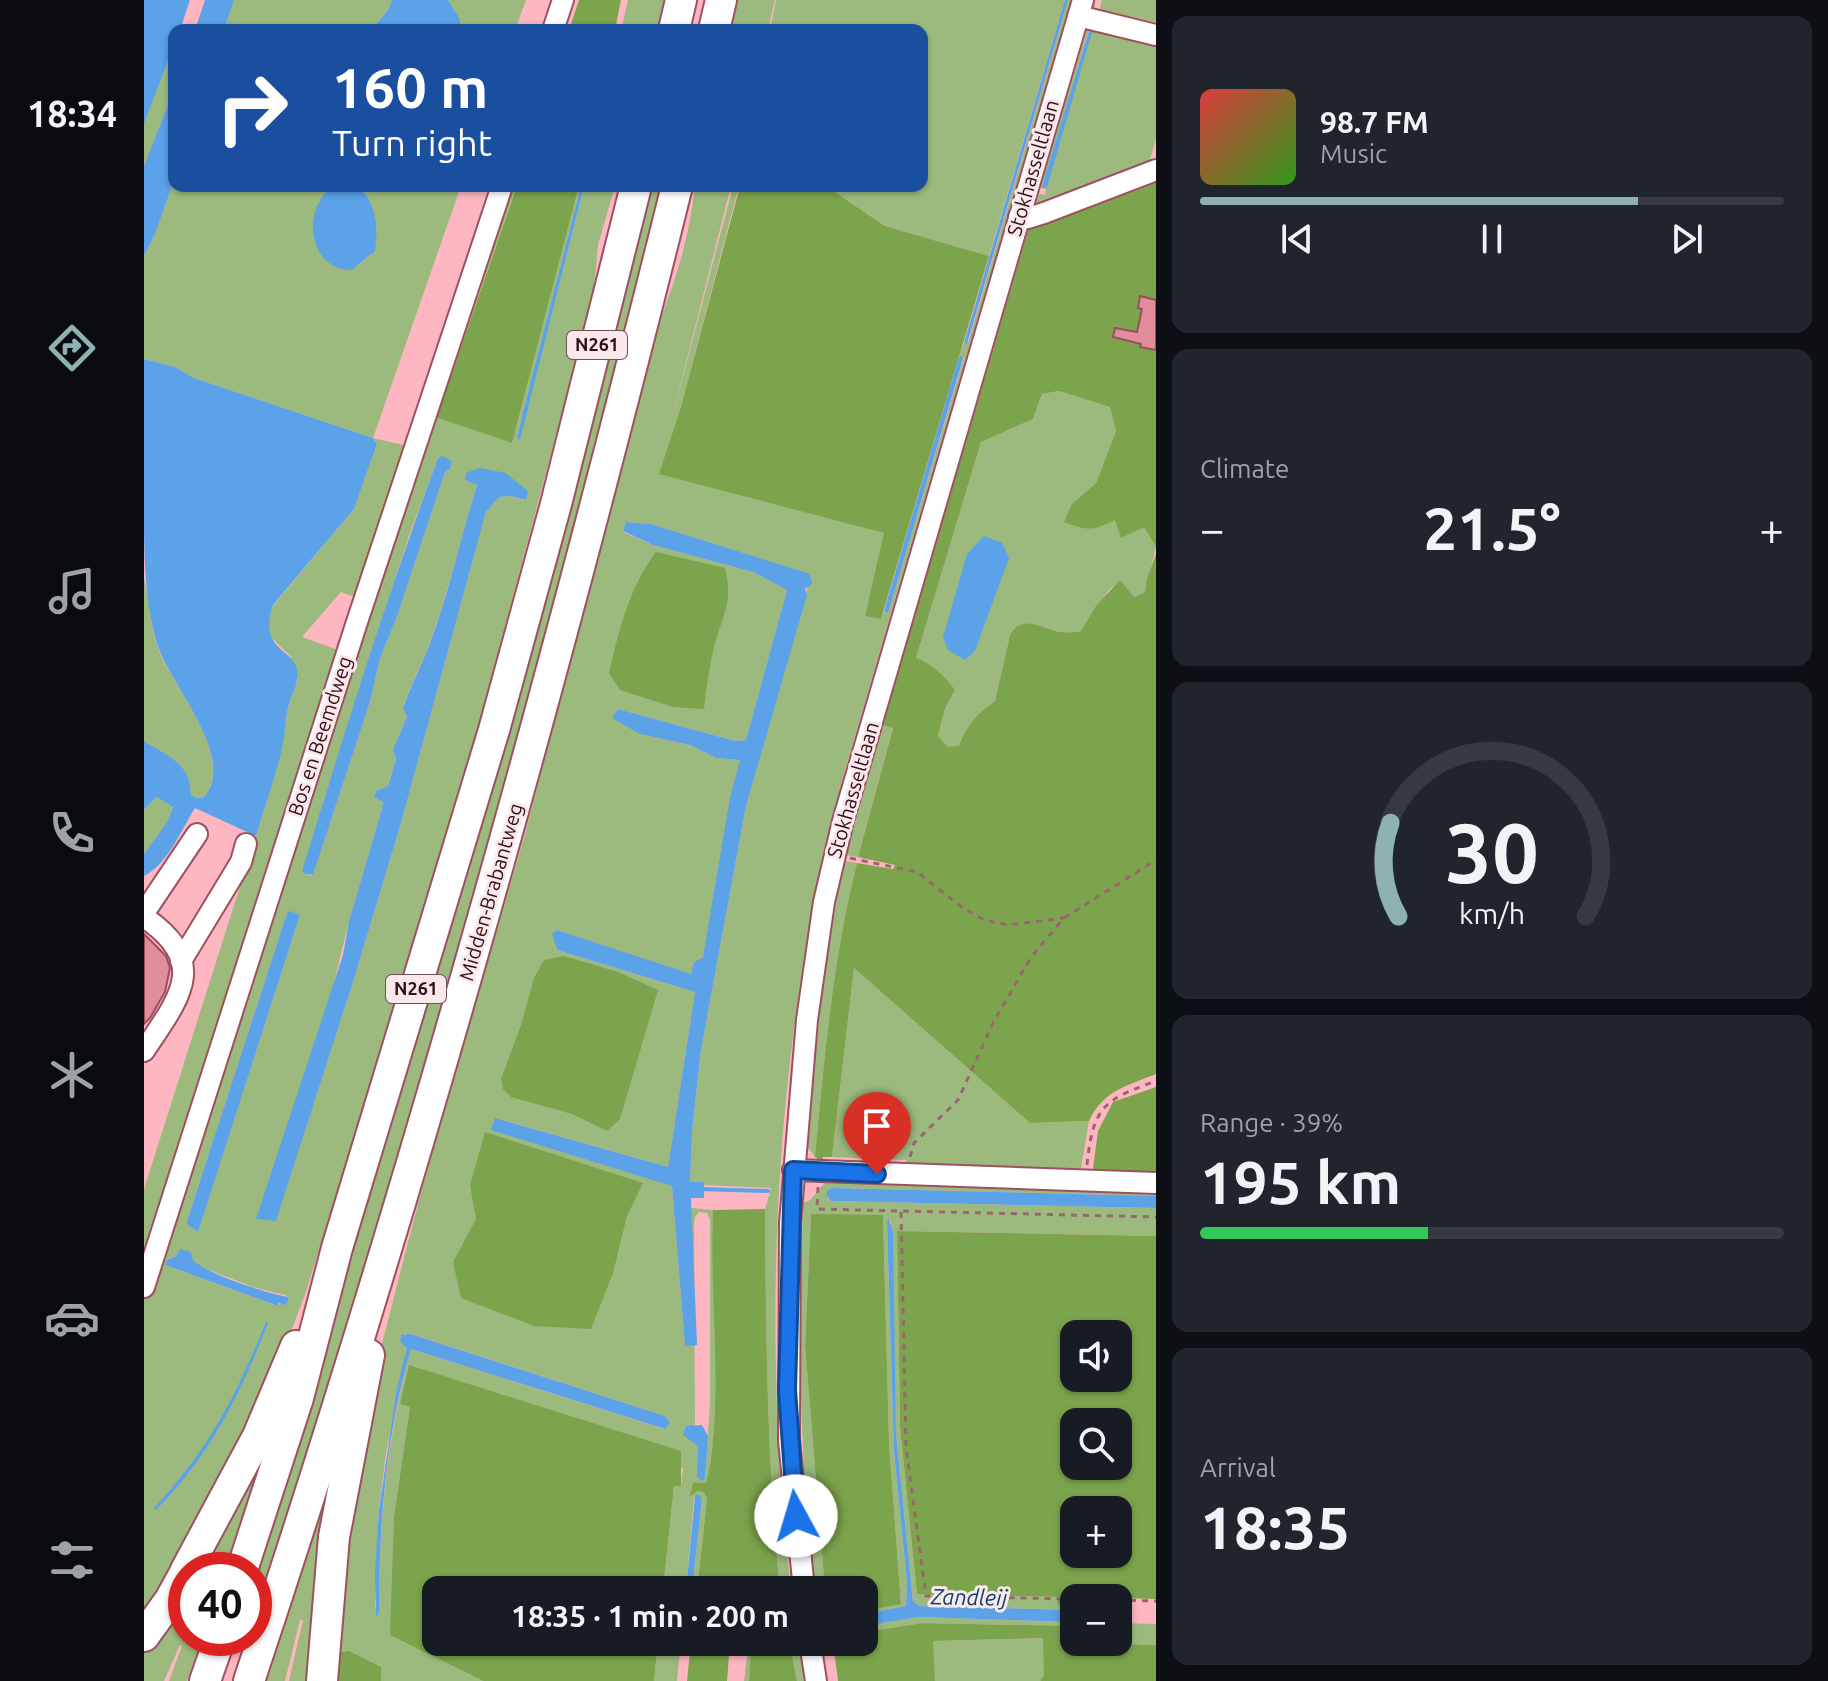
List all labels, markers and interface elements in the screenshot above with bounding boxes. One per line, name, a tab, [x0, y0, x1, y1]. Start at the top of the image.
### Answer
icon: right	[200, 56, 304, 160]
text: 160 m	[332, 56, 488, 119]
text: 18:34	[27, 93, 117, 134]
street label: Stokhasseltlaan	[1002, 97, 1063, 239]
text: 98.7 FM	[1320, 105, 1429, 139]
text: Turn right	[332, 122, 492, 163]
text: Music	[1320, 139, 1387, 168]
icon: previous	[1275, 217, 1319, 261]
icon: pause	[1470, 217, 1514, 261]
icon: next	[1665, 217, 1709, 261]
icon: directions	[44, 320, 100, 376]
road number: N261	[567, 331, 627, 359]
text: Climate	[1200, 454, 1289, 483]
text: 21.5°	[1423, 494, 1561, 561]
text: −	[1200, 504, 1225, 553]
text: +	[1759, 504, 1784, 553]
icon: music	[44, 563, 100, 619]
street label: Bos en Beemdweg	[283, 653, 356, 819]
street label: Stokhasseltlaan	[822, 719, 883, 861]
street label: Midden-Brabantweg	[454, 800, 527, 983]
text: 30	[1445, 804, 1539, 898]
icon: phone	[44, 805, 100, 861]
text: km/h	[1459, 897, 1525, 929]
road number: N261	[386, 975, 446, 1003]
icon: climate	[44, 1047, 100, 1103]
pin	[843, 1092, 911, 1174]
icon: arrive	[855, 1104, 899, 1148]
text: Range · 39%	[1200, 1108, 1343, 1137]
text: 195 km	[1200, 1148, 1401, 1215]
icon: car	[44, 1290, 100, 1346]
map controls	[1060, 1320, 1132, 1656]
button: sound	[1060, 1320, 1132, 1392]
button: search	[1060, 1408, 1132, 1480]
text: Arrival	[1200, 1453, 1276, 1482]
position arrow	[754, 1474, 838, 1558]
text: 18:35	[1200, 1493, 1350, 1560]
button: +	[1060, 1496, 1132, 1568]
icon: filters	[44, 1532, 100, 1588]
speed limit sign: 40	[168, 1552, 272, 1656]
water label: Zandleij	[930, 1583, 1009, 1610]
button: −	[1060, 1584, 1132, 1656]
text: 18:35 · 1 min · 200 m	[511, 1599, 789, 1633]

